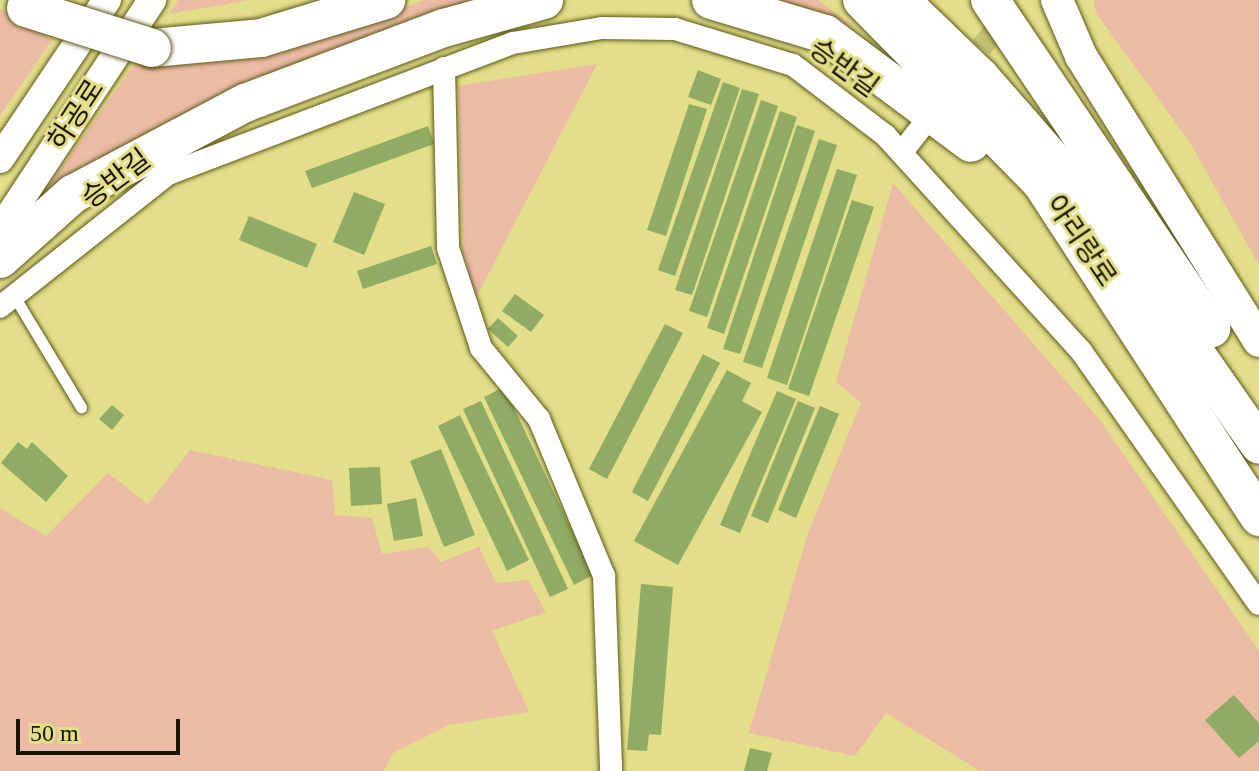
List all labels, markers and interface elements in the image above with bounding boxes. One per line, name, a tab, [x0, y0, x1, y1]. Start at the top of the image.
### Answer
street label: 승반길	[803, 32, 885, 104]
street label: 하공로	[41, 73, 111, 157]
street label: 승반길	[75, 142, 157, 216]
street label: 아리랑로	[1038, 189, 1124, 293]
scale bar	[20, 703, 184, 753]
text: 50 m	[30, 720, 79, 746]

